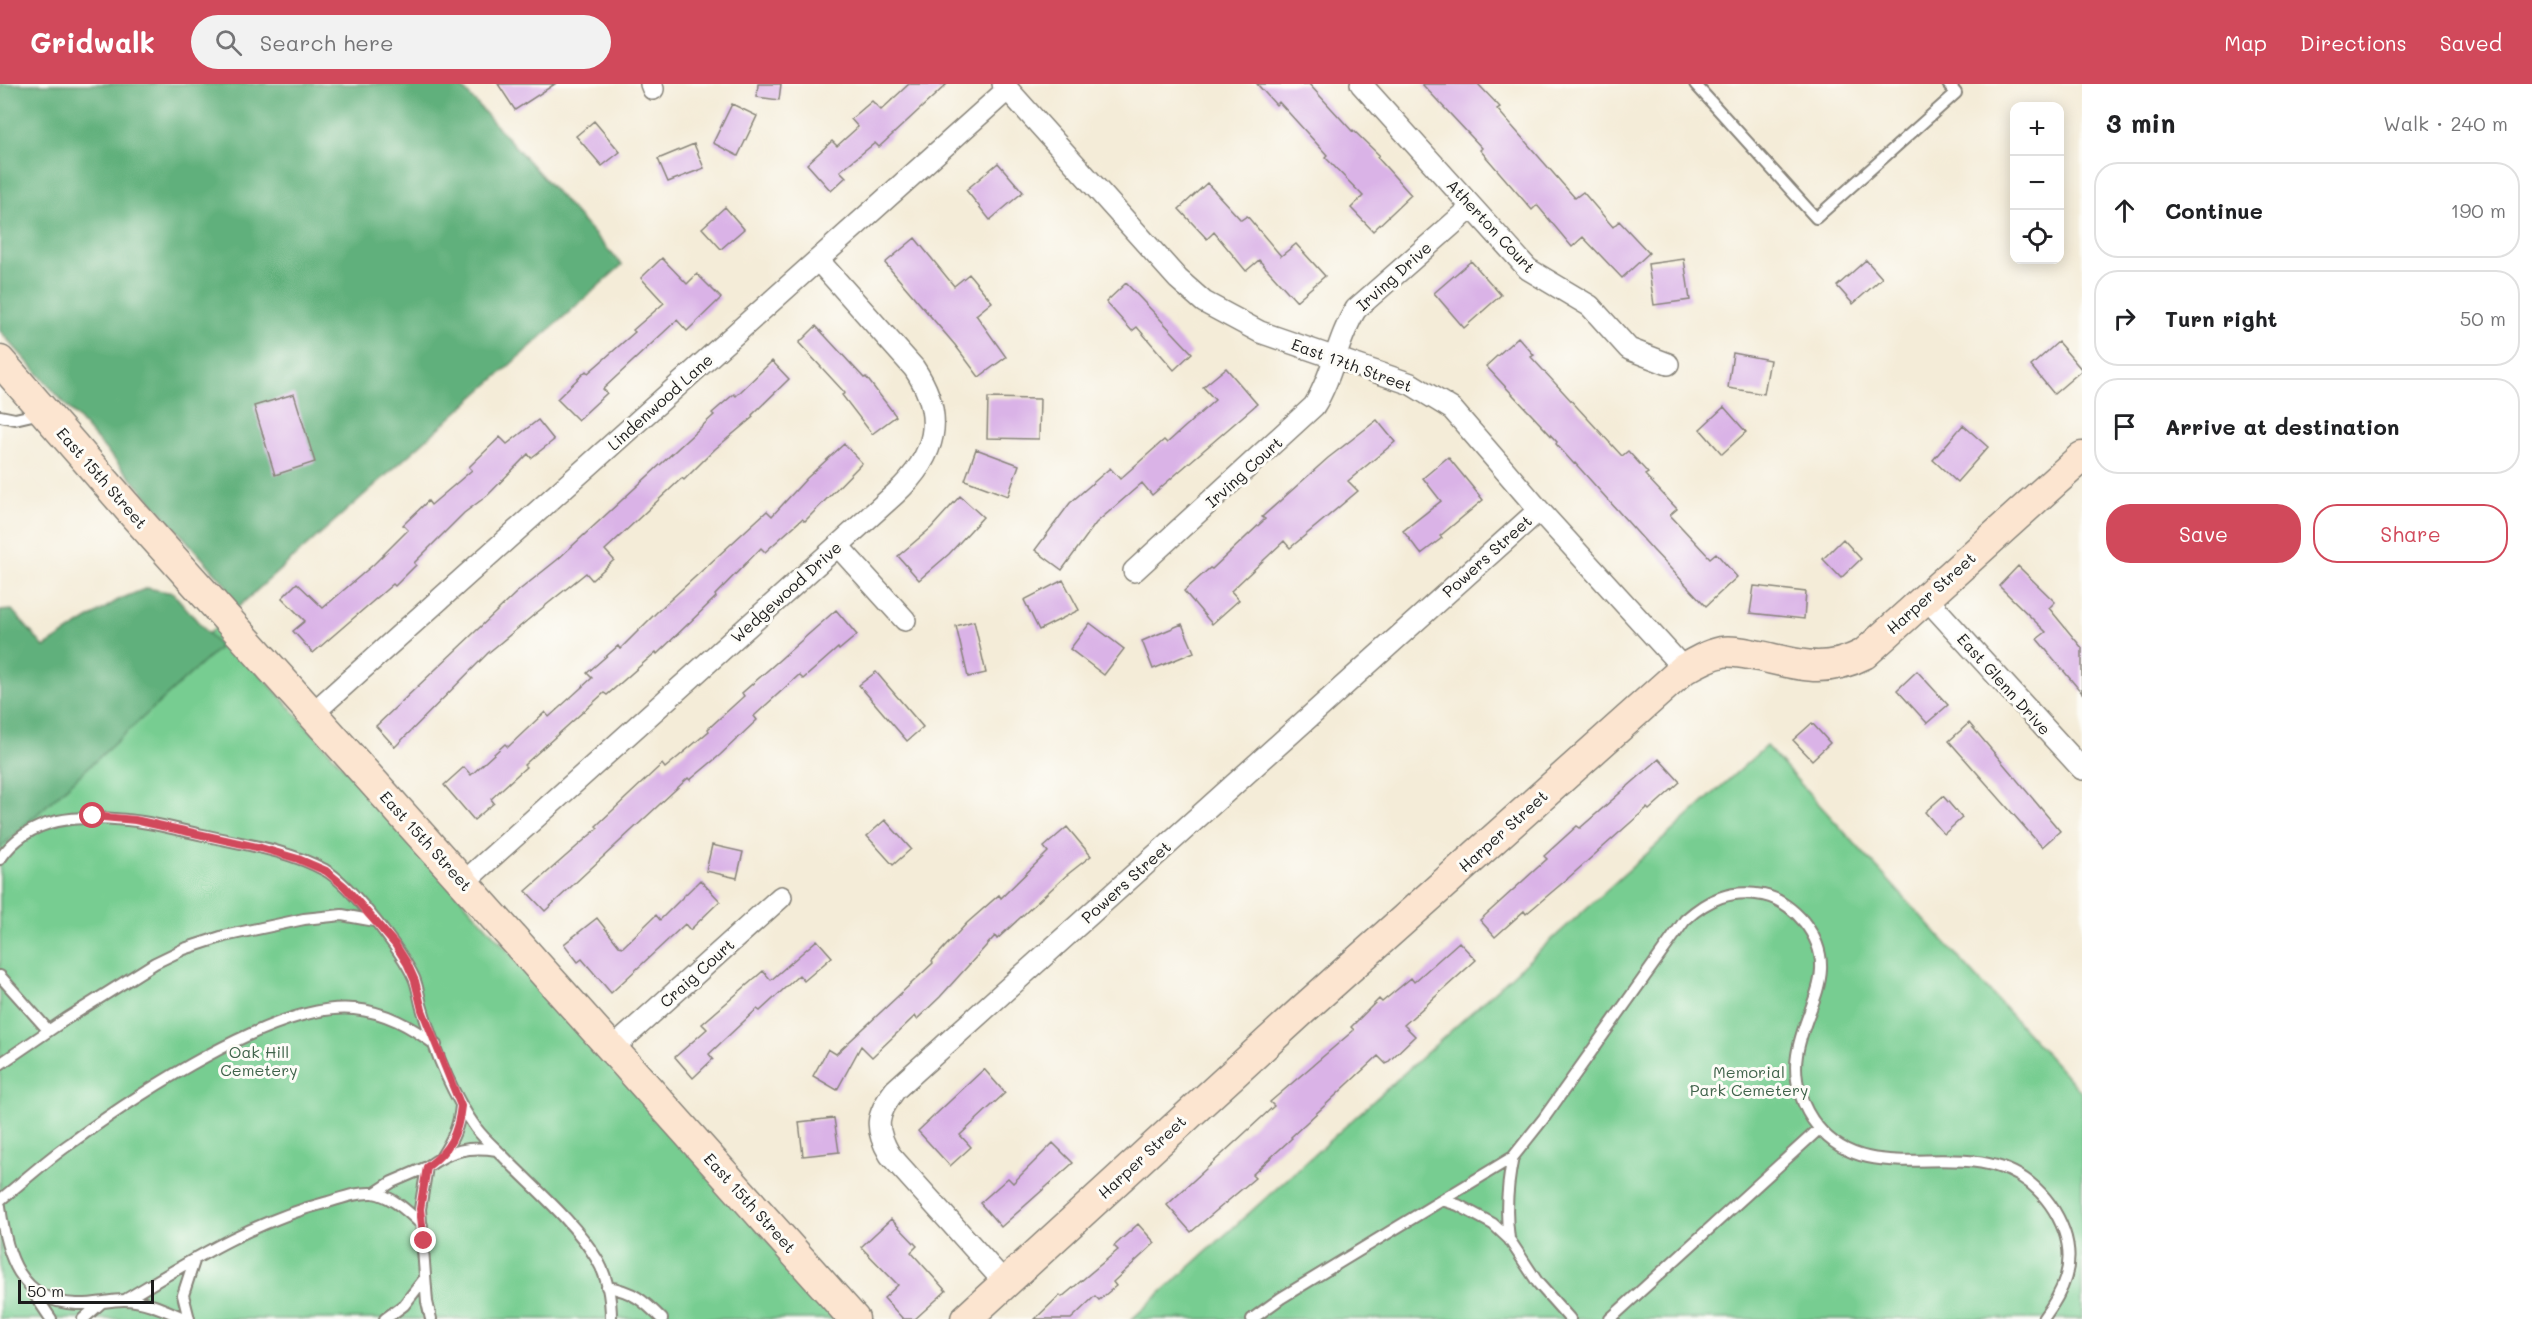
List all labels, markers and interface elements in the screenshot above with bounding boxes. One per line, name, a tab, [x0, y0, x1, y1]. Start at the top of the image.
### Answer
search box	[191, 15, 611, 69]
text: Gridwalk	[30, 24, 155, 60]
icon: search	[212, 26, 245, 59]
text: Search here	[260, 28, 394, 57]
text: Map	[2224, 29, 2267, 56]
text: Directions	[2300, 29, 2407, 56]
text: Saved	[2440, 29, 2502, 56]
map controls	[2010, 102, 2064, 264]
button: +	[2010, 102, 2064, 156]
text: 3 min	[2106, 106, 2175, 140]
text: Walk · 240 m	[2383, 110, 2508, 136]
button: −	[2010, 156, 2064, 210]
street label: Atherton Court	[1443, 174, 1540, 277]
icon: ahead	[2108, 194, 2141, 227]
text: Continue	[2165, 196, 2263, 225]
text: 190 m	[2451, 197, 2506, 223]
button: locate	[2010, 210, 2064, 264]
street label: Irving Drive	[1352, 236, 1436, 315]
icon: right	[2108, 302, 2141, 335]
text: Turn right	[2165, 304, 2277, 333]
text: 50 m	[2460, 305, 2506, 331]
street label: East 17th Street	[1289, 333, 1416, 396]
street label: Lindenwood Lane	[603, 349, 717, 455]
icon: arrive	[2108, 410, 2141, 443]
text: Arrive at destination	[2165, 412, 2400, 441]
street label: East 15th Street	[53, 423, 152, 533]
street label: Irving Court	[1201, 432, 1287, 512]
button: Save	[2106, 504, 2301, 563]
button: Share	[2313, 504, 2508, 563]
street label: Powers Street	[1437, 510, 1536, 601]
street label: Wedgewood Drive	[726, 536, 846, 647]
street label: Harper Street	[1882, 547, 1980, 638]
street label: East Glenn Drive	[1953, 628, 2056, 739]
street label: Harper Street	[1454, 785, 1552, 876]
street label: East 15th Street	[376, 786, 477, 895]
route start	[79, 802, 105, 828]
street label: Powers Street	[1076, 836, 1175, 927]
street label: Craig Court	[655, 934, 738, 1012]
park label: Oak Hill Cemetery	[220, 1041, 298, 1080]
park label: Memorial Park Cemetery	[1690, 1061, 1808, 1100]
street label: Harper Street	[1093, 1110, 1190, 1203]
street label: East 15th Street	[700, 1148, 801, 1257]
route end	[410, 1227, 436, 1253]
scale bar	[18, 1277, 154, 1304]
text: 50 m	[27, 1280, 64, 1301]

